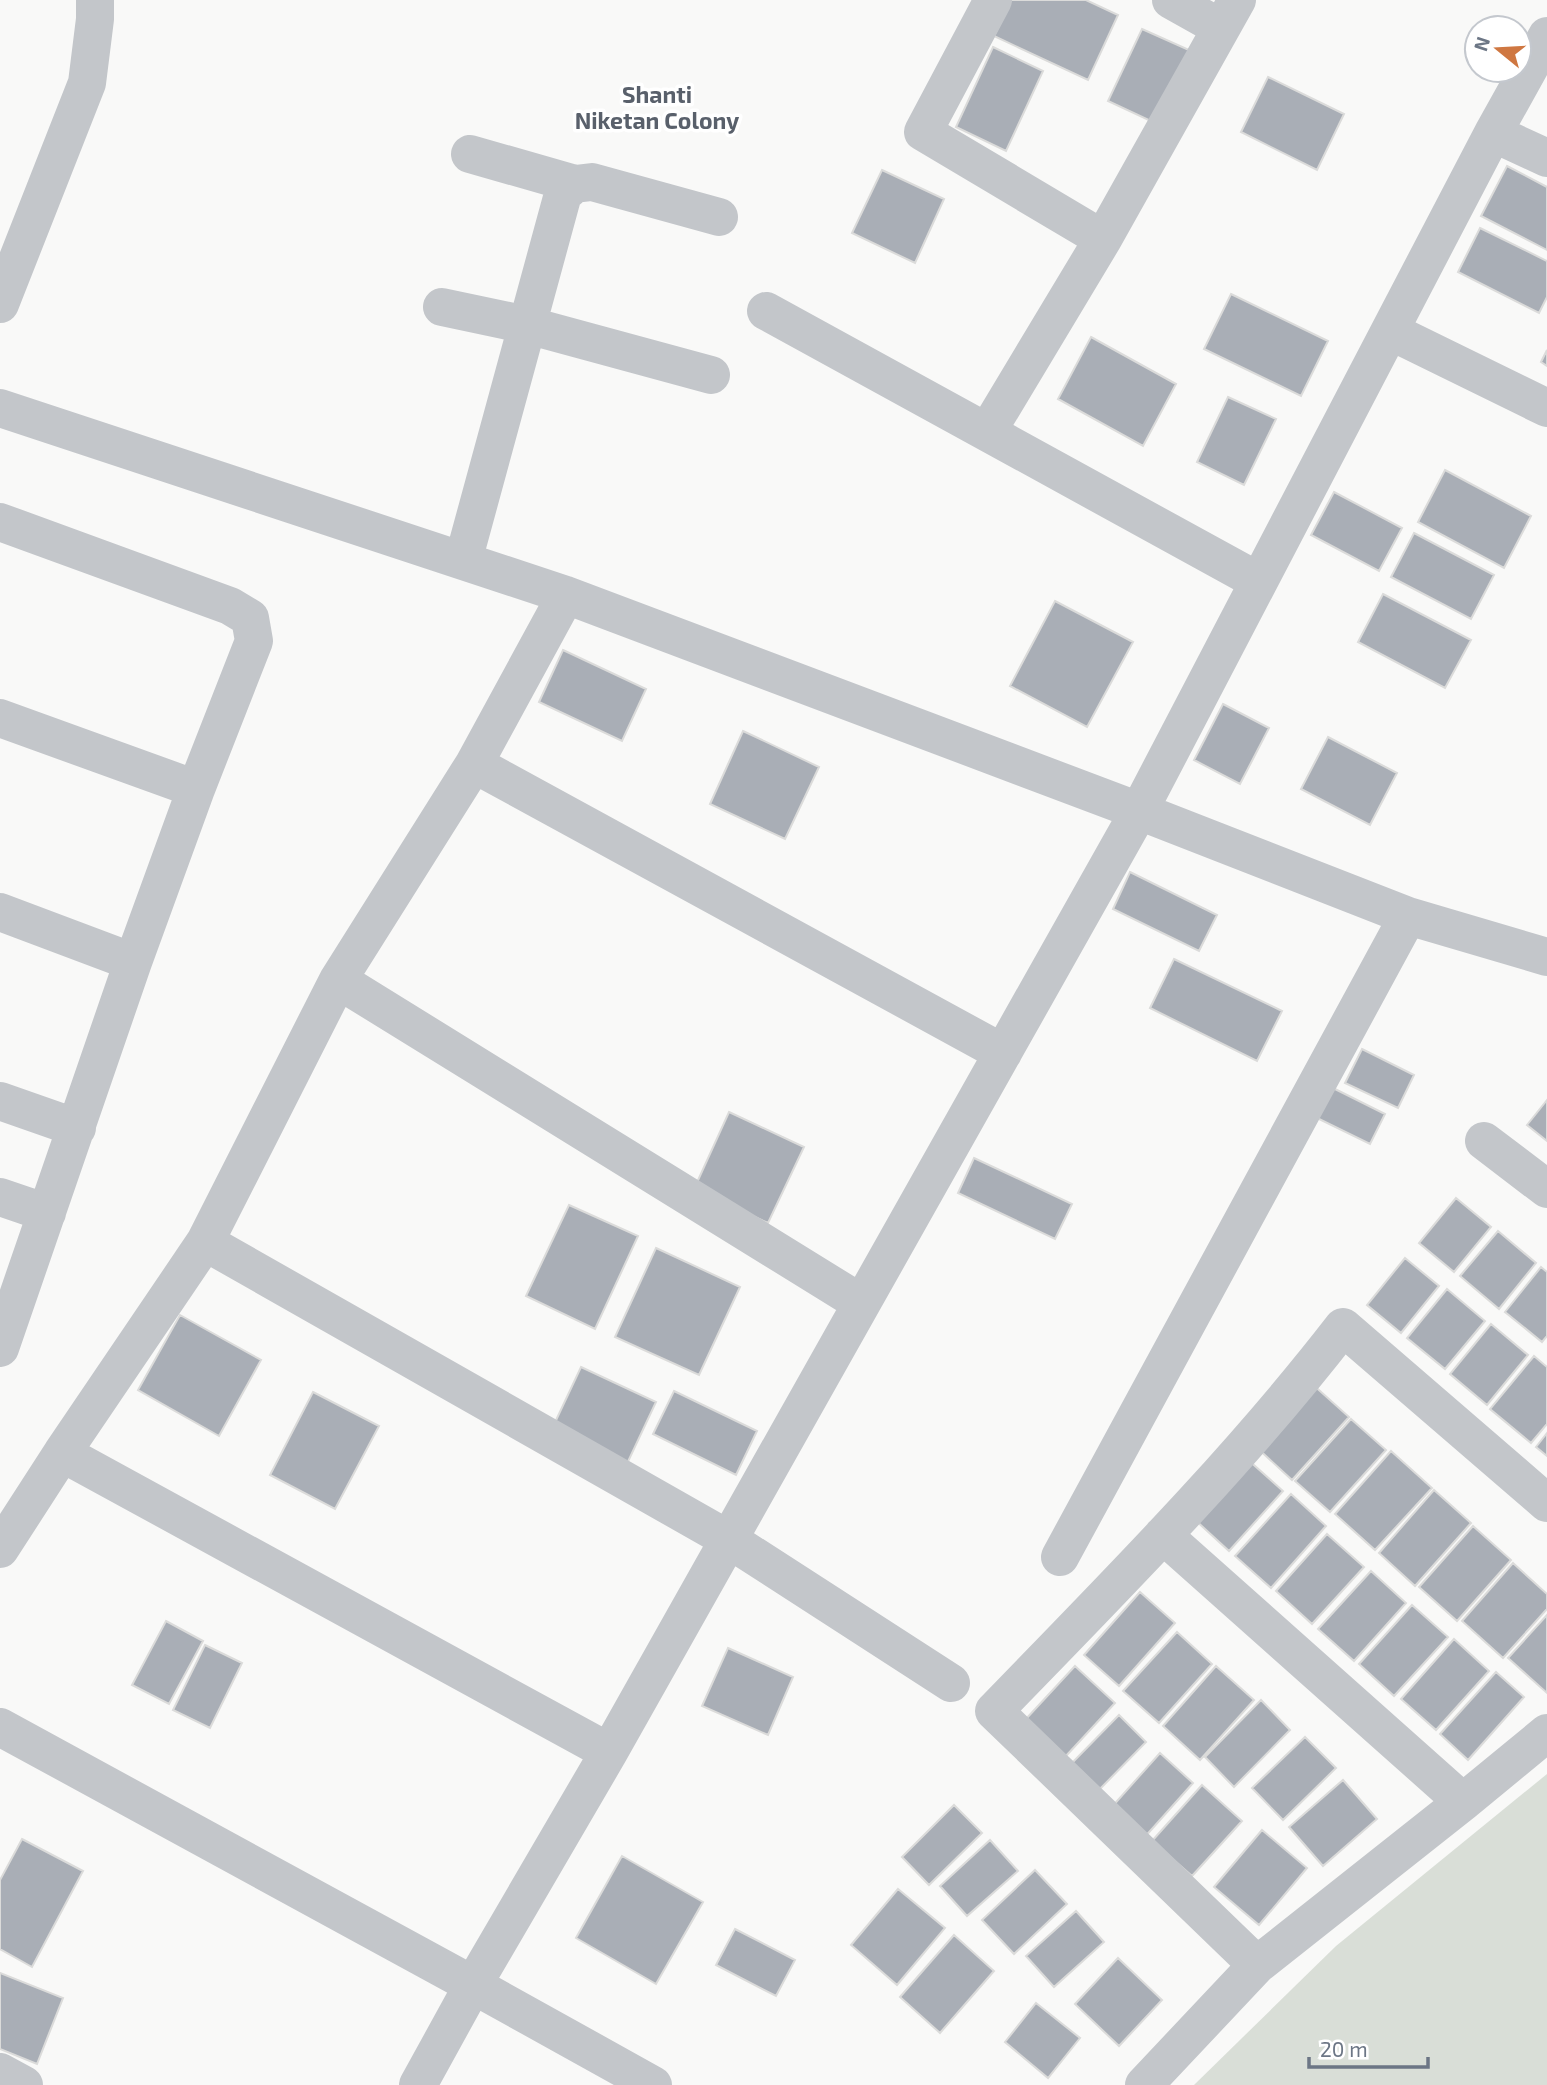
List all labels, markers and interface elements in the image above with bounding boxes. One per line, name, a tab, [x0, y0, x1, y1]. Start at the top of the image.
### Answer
north arrow	[1463, 14, 1533, 84]
text: N	[1468, 34, 1494, 54]
district label: Shanti Niketan Colony	[575, 80, 739, 134]
scale bar	[1309, 2025, 1428, 2070]
text: 20 m	[1320, 2036, 1368, 2061]

